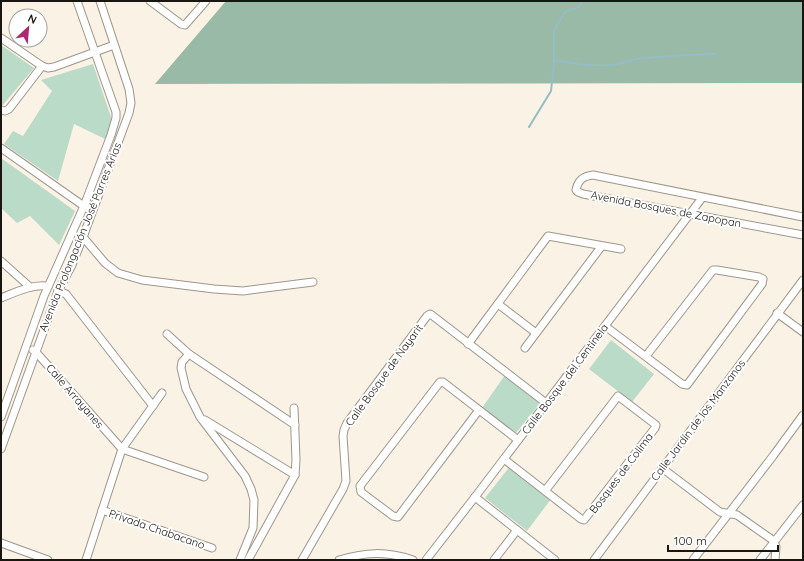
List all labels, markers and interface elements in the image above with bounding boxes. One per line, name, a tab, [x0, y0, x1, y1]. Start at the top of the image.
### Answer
north arrow	[8, 8, 48, 48]
text: N	[26, 11, 39, 27]
street label: Avenida Prolongación José Parres Arias	[36, 140, 124, 334]
street label: Avenida Bosques de Zapopan	[590, 188, 742, 230]
street label: Calle Bosque de Nayarit	[342, 321, 426, 429]
street label: Calle Bosque del Centinela	[519, 321, 611, 437]
street label: Calle Jardín de los Manzanos	[648, 356, 748, 484]
street label: Calle Arrayanes	[43, 361, 107, 431]
street label: Bosques de Colima	[586, 430, 656, 516]
street label: Privada Chabacano	[107, 506, 207, 552]
scale bar	[668, 527, 778, 553]
text: 100 m	[674, 533, 707, 548]

